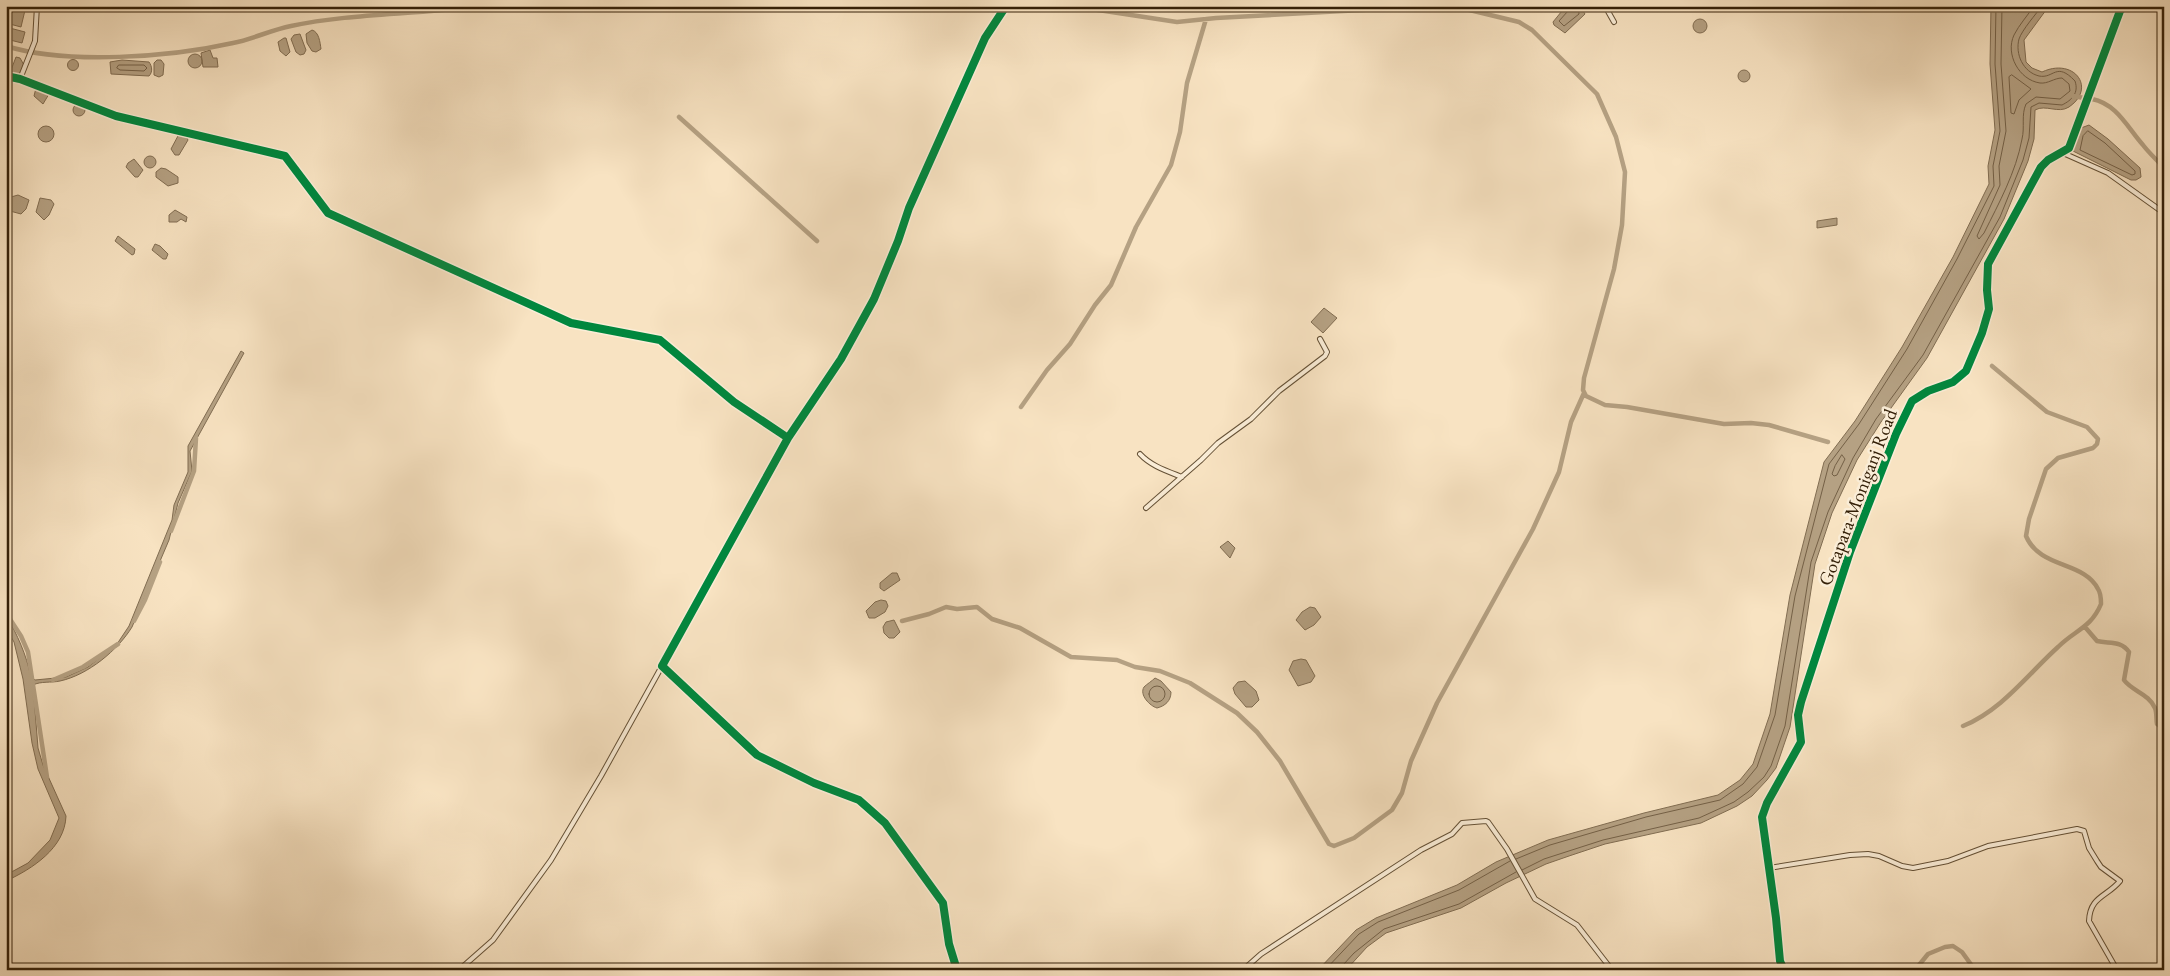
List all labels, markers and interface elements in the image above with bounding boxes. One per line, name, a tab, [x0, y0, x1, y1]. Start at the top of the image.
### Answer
street label: Gotapara-Moniganj Road	[1812, 405, 1903, 589]

